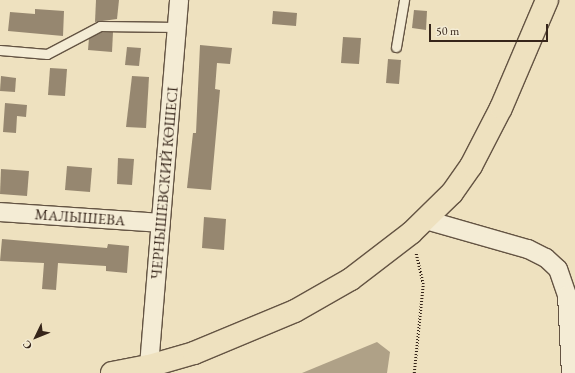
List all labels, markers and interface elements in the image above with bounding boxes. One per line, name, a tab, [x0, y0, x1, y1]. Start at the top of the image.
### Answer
scale bar	[431, 16, 550, 42]
text: 50 m	[436, 23, 459, 39]
street label: ЧЕРНЫШЕВСКИЙ КӨШЕСІ	[147, 86, 181, 280]
street label: МАЛЫШЕВА	[34, 205, 126, 229]
north arrow	[16, 317, 56, 357]
text: С	[19, 338, 35, 353]

